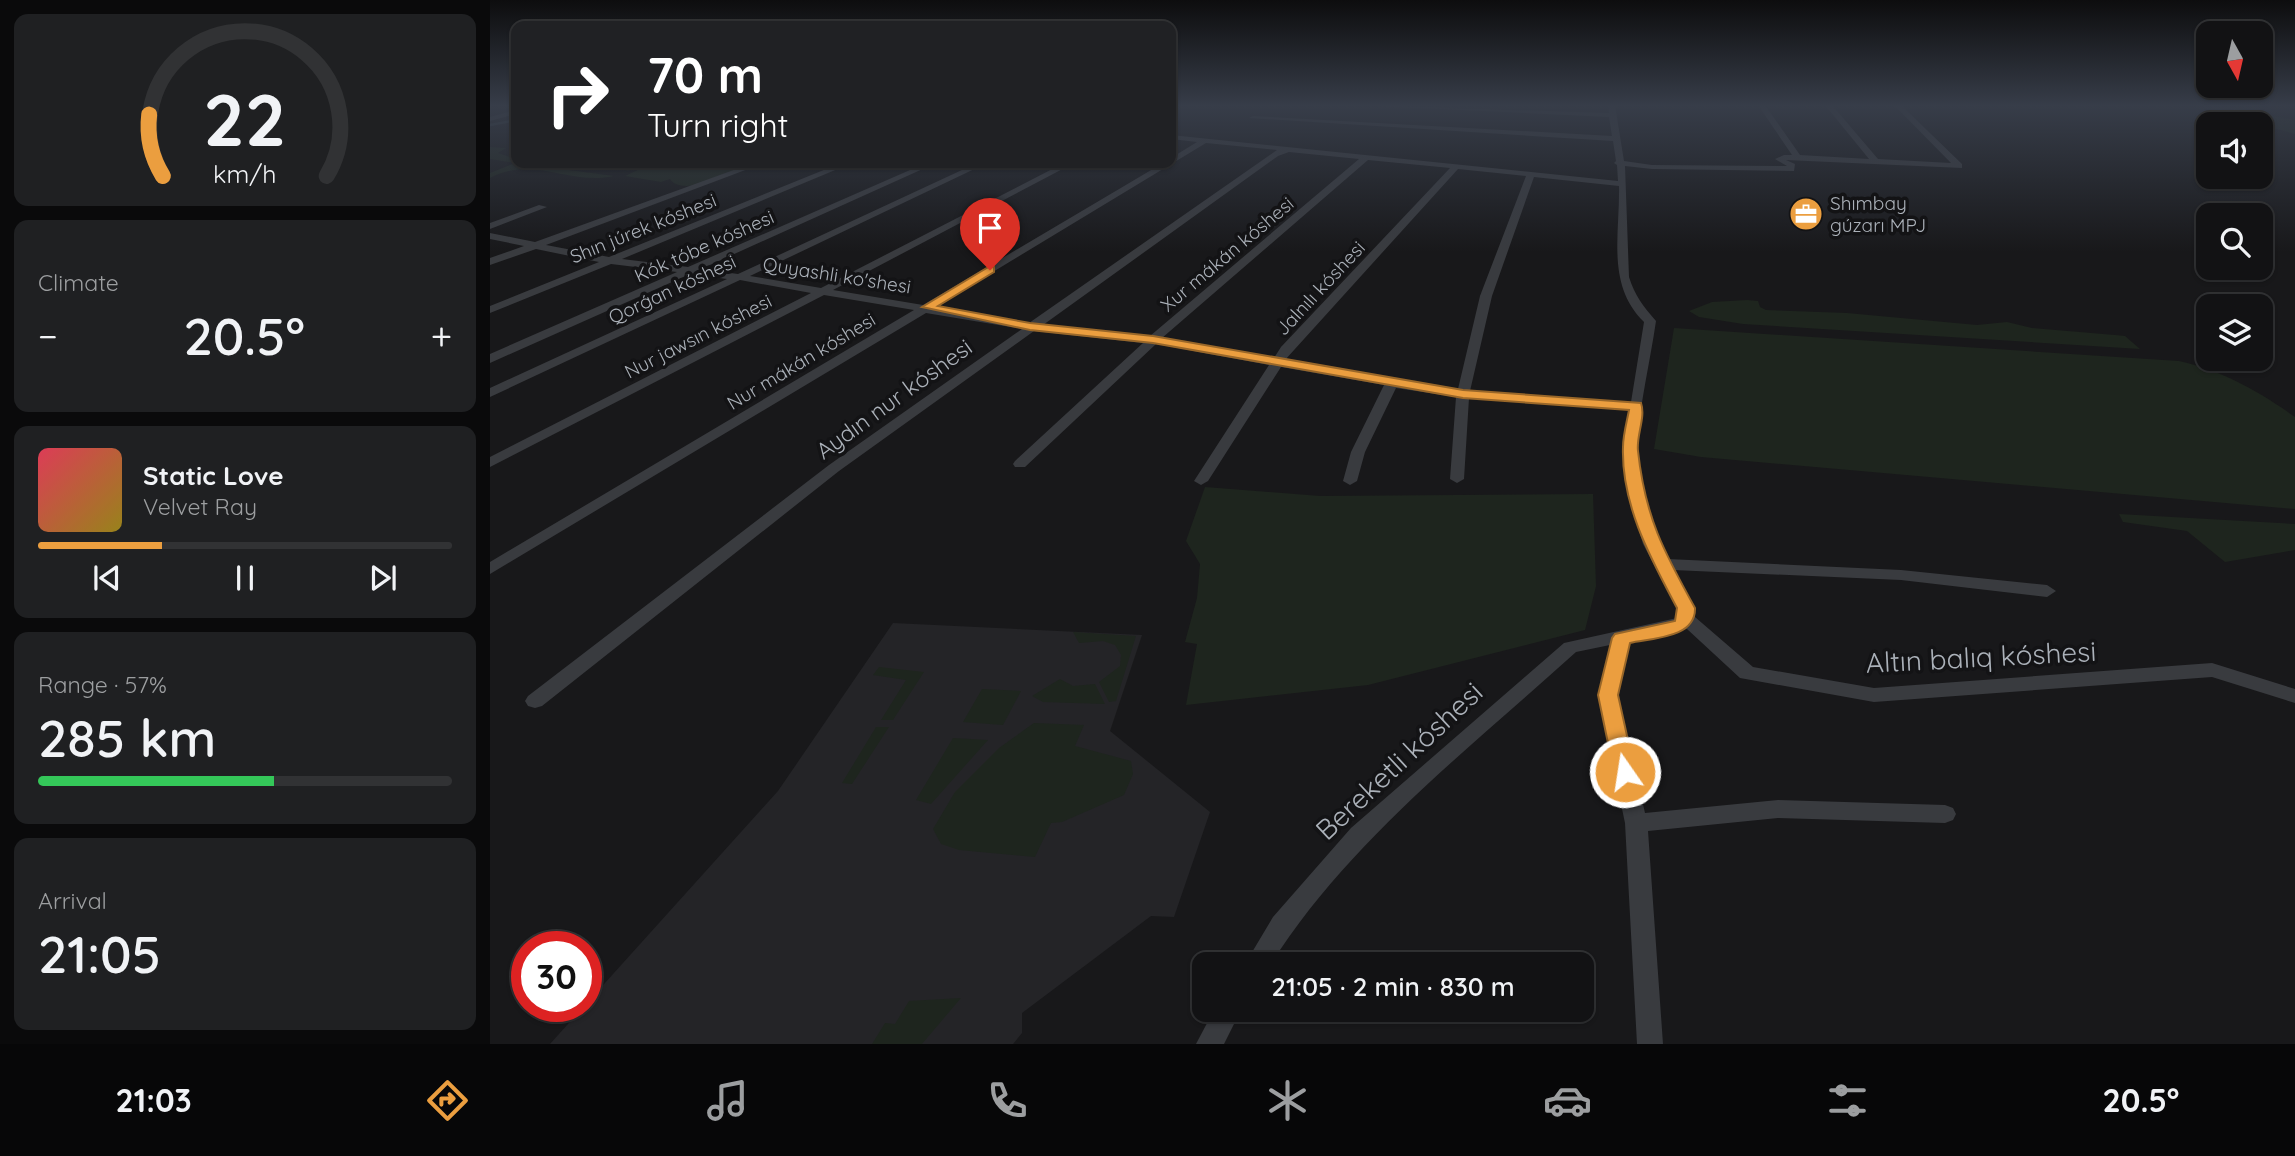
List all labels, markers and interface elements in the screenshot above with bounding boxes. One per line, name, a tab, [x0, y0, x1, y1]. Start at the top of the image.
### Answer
north arrow	[2196, 21, 2273, 98]
map controls	[2196, 21, 2273, 371]
text: 70 m	[647, 44, 763, 105]
icon: right	[532, 49, 623, 140]
text: 22	[204, 73, 286, 164]
text: Turn right	[647, 105, 788, 145]
button: sound	[2196, 112, 2273, 189]
text: km/h	[213, 158, 277, 189]
street label: Shın júrek kóshesi	[566, 188, 720, 268]
street label: Xur mákán kóshesi	[1156, 191, 1298, 317]
place label: Shımbay gúzarı MPJ	[1830, 191, 1926, 237]
office icon: Shımbay gúzarı MPJ	[1787, 195, 1825, 233]
pin	[960, 198, 1020, 270]
button: search	[2196, 203, 2273, 280]
street label: Kók tóbe kóshesi	[631, 205, 777, 287]
icon: arrive	[971, 209, 1009, 247]
street label: Jalnılı kóshesi	[1270, 236, 1370, 340]
street label: Qorǵan kóshesi	[604, 249, 740, 329]
street label: Quyashli ko'shesi	[761, 251, 913, 299]
text: Climate	[38, 268, 119, 297]
street label: Nur jawsın kóshesi	[620, 289, 776, 383]
button: layers	[2196, 294, 2273, 371]
text: 20.5°	[183, 303, 305, 368]
street label: Nur mákán kóshesi	[722, 307, 880, 415]
text: −	[38, 312, 58, 360]
text: +	[431, 312, 452, 360]
street label: Aydın nur kóshesi	[810, 332, 977, 465]
text: Static Love	[143, 459, 284, 492]
text: Velvet Ray	[143, 492, 257, 521]
icon: previous	[88, 559, 126, 597]
icon: pause	[226, 559, 264, 597]
icon: next	[364, 559, 402, 597]
street label: Altın balıq kóshesi	[1865, 633, 2097, 680]
text: Range · 57%	[38, 670, 167, 699]
street label: Bereketli kóshesi	[1308, 674, 1489, 847]
text: 285 km	[38, 705, 216, 770]
position arrow	[1588, 735, 1662, 809]
text: Arrival	[38, 886, 107, 915]
text: 21:05	[38, 921, 161, 986]
speed limit sign: 30	[511, 931, 602, 1022]
text: 21:05 · 2 min · 830 m	[1271, 970, 1515, 1003]
icon: directions	[423, 1076, 472, 1125]
icon: music	[703, 1076, 752, 1125]
icon: phone	[983, 1076, 1032, 1125]
icon: climate	[1263, 1076, 1312, 1125]
icon: car	[1543, 1076, 1592, 1125]
icon: filters	[1823, 1076, 1872, 1125]
text: 21:03	[115, 1080, 192, 1120]
text: 20.5°	[2103, 1080, 2179, 1120]

